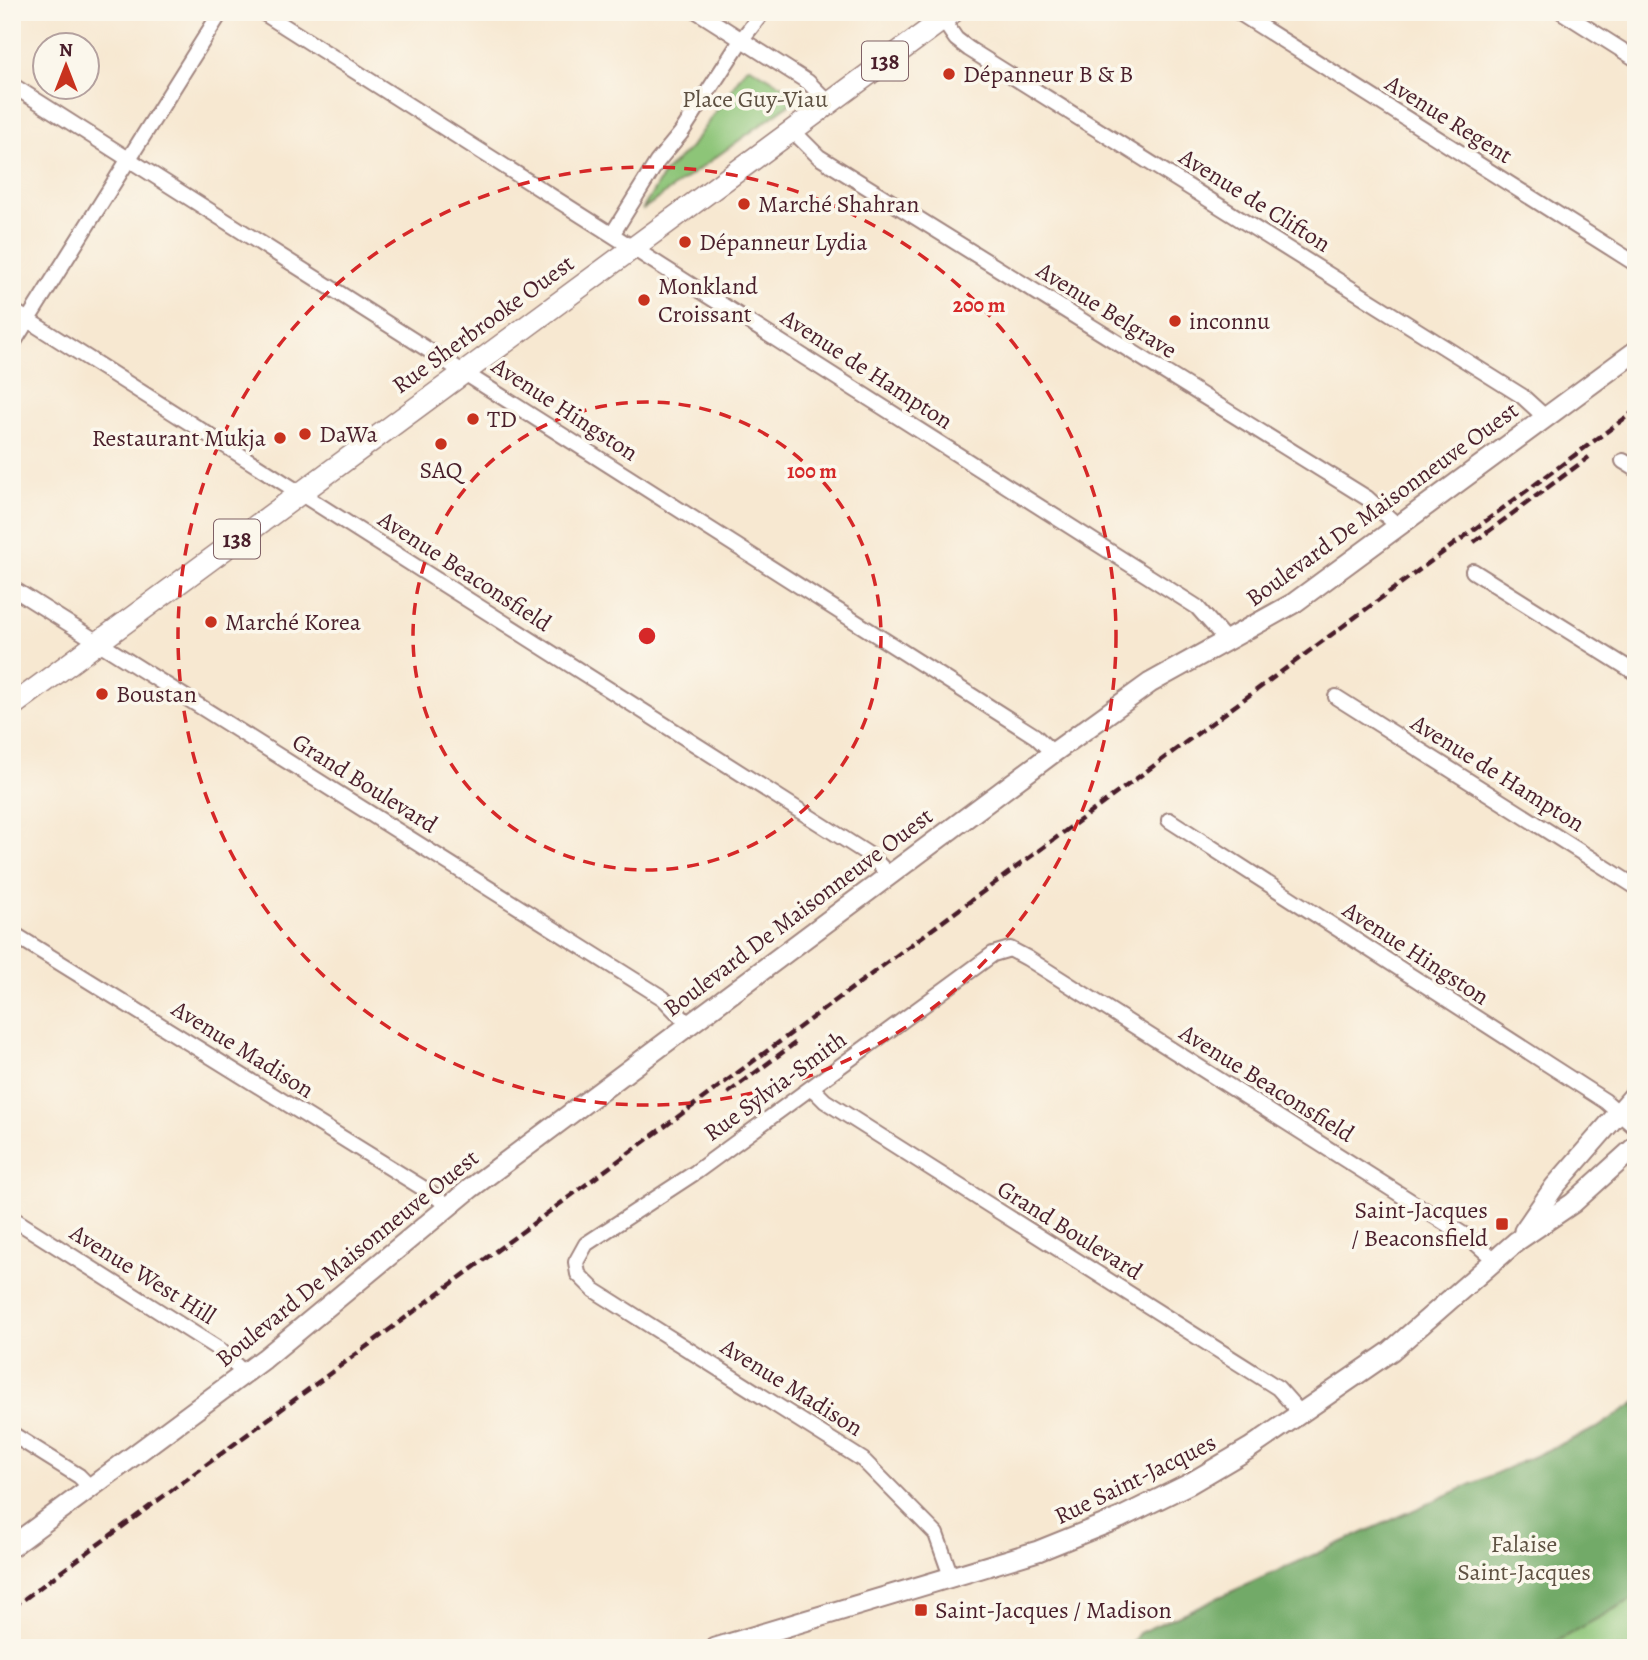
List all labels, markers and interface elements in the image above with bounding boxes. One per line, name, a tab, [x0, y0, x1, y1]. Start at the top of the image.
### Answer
north arrow	[32, 32, 102, 102]
text: N	[59, 37, 73, 63]
road number: 138	[862, 41, 908, 80]
place label: Dépanneur B & B	[963, 58, 1133, 90]
marker: Dépanneur B & B	[941, 66, 957, 82]
street label: Avenue Regent	[1378, 67, 1519, 171]
park label: Place Guy-Viau	[682, 83, 828, 115]
street label: Avenue de Clifton	[1172, 140, 1337, 259]
place label: Marché Shahran	[758, 188, 919, 220]
marker: Marché Shahran	[736, 196, 752, 212]
place label: Dépanneur Lydia	[699, 226, 868, 258]
marker: Dépanneur Lydia	[677, 234, 693, 250]
street label: Rue Sherbrooke Ouest	[386, 247, 580, 401]
street label: Avenue Belgrave	[1030, 254, 1183, 366]
place label: Monkland Croissant	[658, 270, 758, 330]
text: 200 m	[953, 291, 1006, 319]
marker: Monkland Croissant	[636, 292, 652, 308]
street label: Avenue de Hampton	[774, 301, 959, 437]
place label: inconnu	[1189, 305, 1270, 337]
marker: inconnu	[1167, 313, 1183, 329]
street label: Avenue Hingston	[485, 349, 644, 468]
street label: Boulevard De Maisonneuve Ouest	[1239, 394, 1525, 614]
place label: TD	[487, 403, 517, 435]
marker: TD	[465, 411, 481, 427]
place label: DaWa	[319, 418, 379, 450]
place label: Restaurant Mukja	[92, 422, 267, 454]
marker: DaWa	[297, 426, 313, 442]
marker: Restaurant Mukja	[272, 430, 288, 446]
marker: SAQ	[433, 436, 449, 452]
place label: SAQ	[419, 454, 466, 486]
text: 100 m	[787, 457, 837, 485]
street label: Avenue Beaconsfield	[371, 502, 558, 639]
road number: 138	[214, 520, 260, 558]
place label: Marché Korea	[225, 606, 362, 638]
marker: Marché Korea	[203, 614, 219, 630]
centre of rings	[635, 624, 659, 648]
place label: Boustan	[116, 678, 197, 710]
marker: Boustan	[94, 686, 110, 702]
street label: Avenue de Hampton	[1404, 706, 1591, 839]
street label: Grand Boulevard	[286, 726, 444, 840]
street label: Boulevard De Maisonneuve Ouest	[657, 800, 939, 1024]
street label: Avenue Hingston	[1336, 893, 1495, 1012]
street label: Avenue Madison	[165, 992, 320, 1105]
street label: Avenue Beaconsfield	[1173, 1016, 1361, 1150]
street label: Rue Sylvia-Smith	[697, 1023, 853, 1149]
street label: Boulevard De Maisonneuve Ouest	[209, 1142, 485, 1374]
street label: Grand Boulevard	[991, 1173, 1149, 1287]
place label: Saint-Jacques / Beaconsfield	[1351, 1194, 1488, 1254]
street label: Avenue West Hill	[63, 1216, 222, 1332]
marker: Saint-Jacques / Beaconsfield	[1494, 1216, 1510, 1232]
street label: Avenue Madison	[714, 1330, 869, 1443]
street label: Rue Saint-Jacques	[1049, 1426, 1221, 1532]
park label: Falaise Saint-Jacques	[1457, 1528, 1591, 1588]
place label: Saint-Jacques / Madison	[935, 1594, 1172, 1626]
marker: Saint-Jacques / Madison	[913, 1602, 929, 1618]

